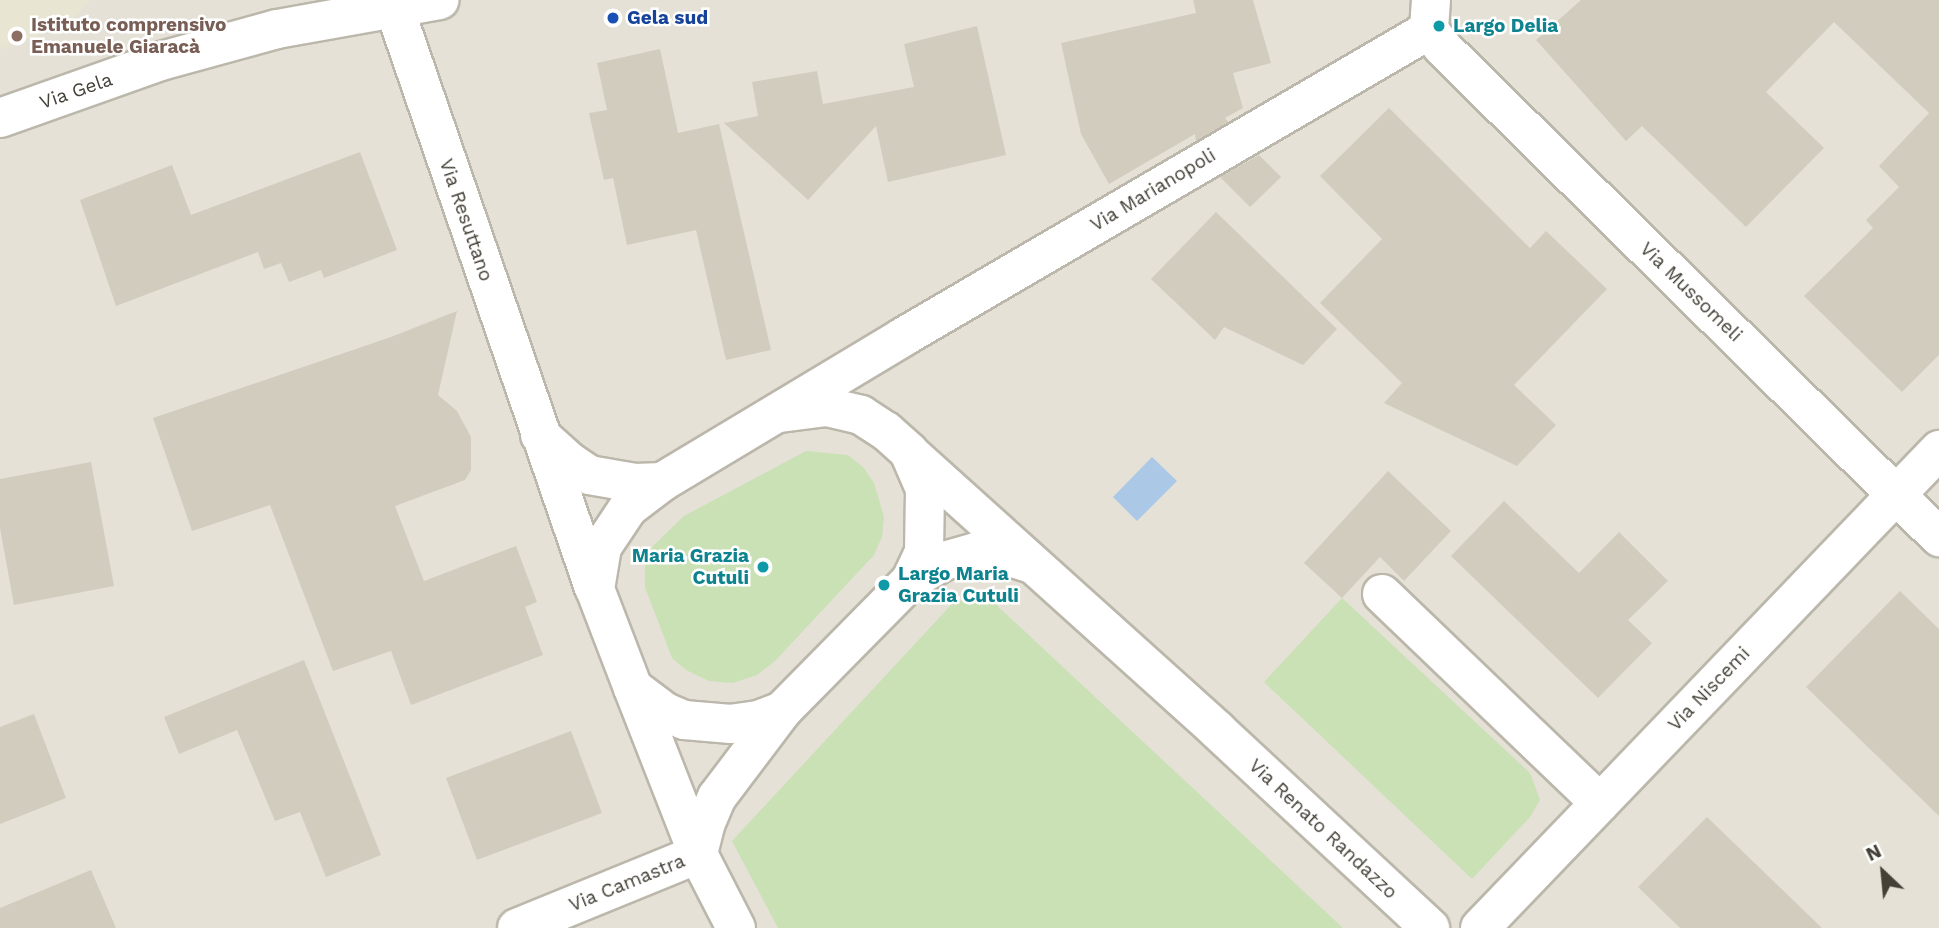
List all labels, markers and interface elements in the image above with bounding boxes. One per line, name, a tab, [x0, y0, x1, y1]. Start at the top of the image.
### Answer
place label: Gela sud	[627, 7, 708, 29]
marker: Gela sud	[605, 10, 621, 26]
place label: Istituto comprensivo Emanuele Giaracà	[31, 14, 226, 58]
place label: Largo Delia	[1453, 15, 1558, 37]
marker: Largo Delia	[1431, 18, 1447, 34]
marker: Istituto comprensivo Emanuele Giaracà	[9, 28, 25, 44]
street label: Via Gela	[36, 68, 116, 114]
street label: Via Marianopoli	[1086, 144, 1220, 236]
street label: Via Resuttano	[434, 156, 498, 284]
street label: Via Mussomeli	[1635, 237, 1747, 347]
place label: Maria Grazia Cutuli	[631, 545, 749, 589]
marker: Maria Grazia Cutuli	[755, 559, 771, 575]
place label: Largo Maria Grazia Cutuli	[898, 563, 1019, 607]
marker: Largo Maria Grazia Cutuli	[876, 577, 892, 593]
street label: Via Niscemi	[1663, 642, 1755, 736]
street label: Via Renato Randazzo	[1244, 754, 1402, 904]
north arrow	[1848, 837, 1918, 907]
text: N	[1862, 839, 1885, 866]
street label: Via Camastra	[565, 849, 689, 917]

